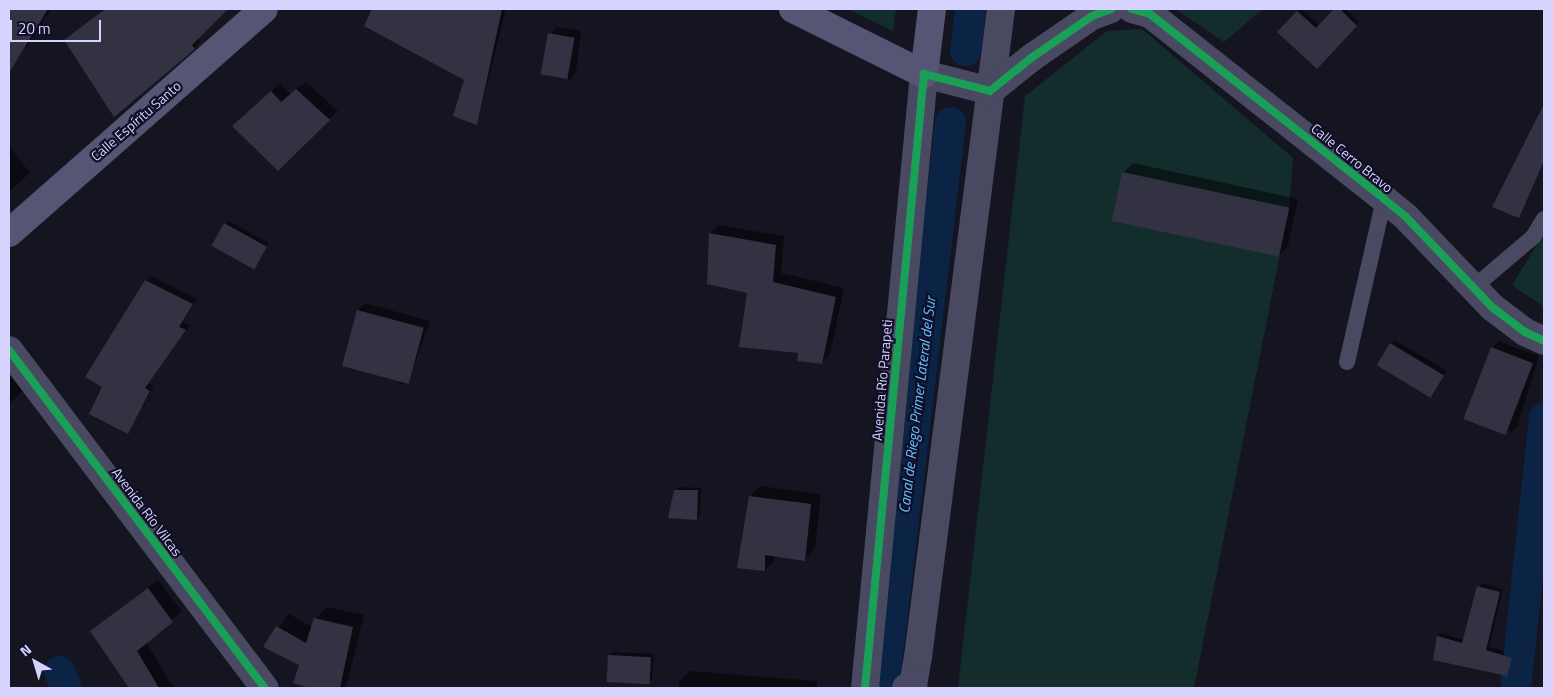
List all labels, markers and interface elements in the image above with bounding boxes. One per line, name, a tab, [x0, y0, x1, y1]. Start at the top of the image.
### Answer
scale bar	[12, 10, 104, 42]
text: 20 m	[18, 17, 51, 40]
street label: Calle Espíritu Santo	[88, 77, 184, 165]
street label: Calle Cerro Bravo	[1308, 120, 1396, 196]
water label: Canal de Riego Primer Lateral del Sur	[895, 296, 939, 514]
street label: Avenida Río Parapeti	[868, 319, 896, 441]
street label: Avenida Río Vilcas	[108, 465, 186, 559]
north arrow	[10, 637, 60, 687]
text: N	[15, 639, 36, 661]

